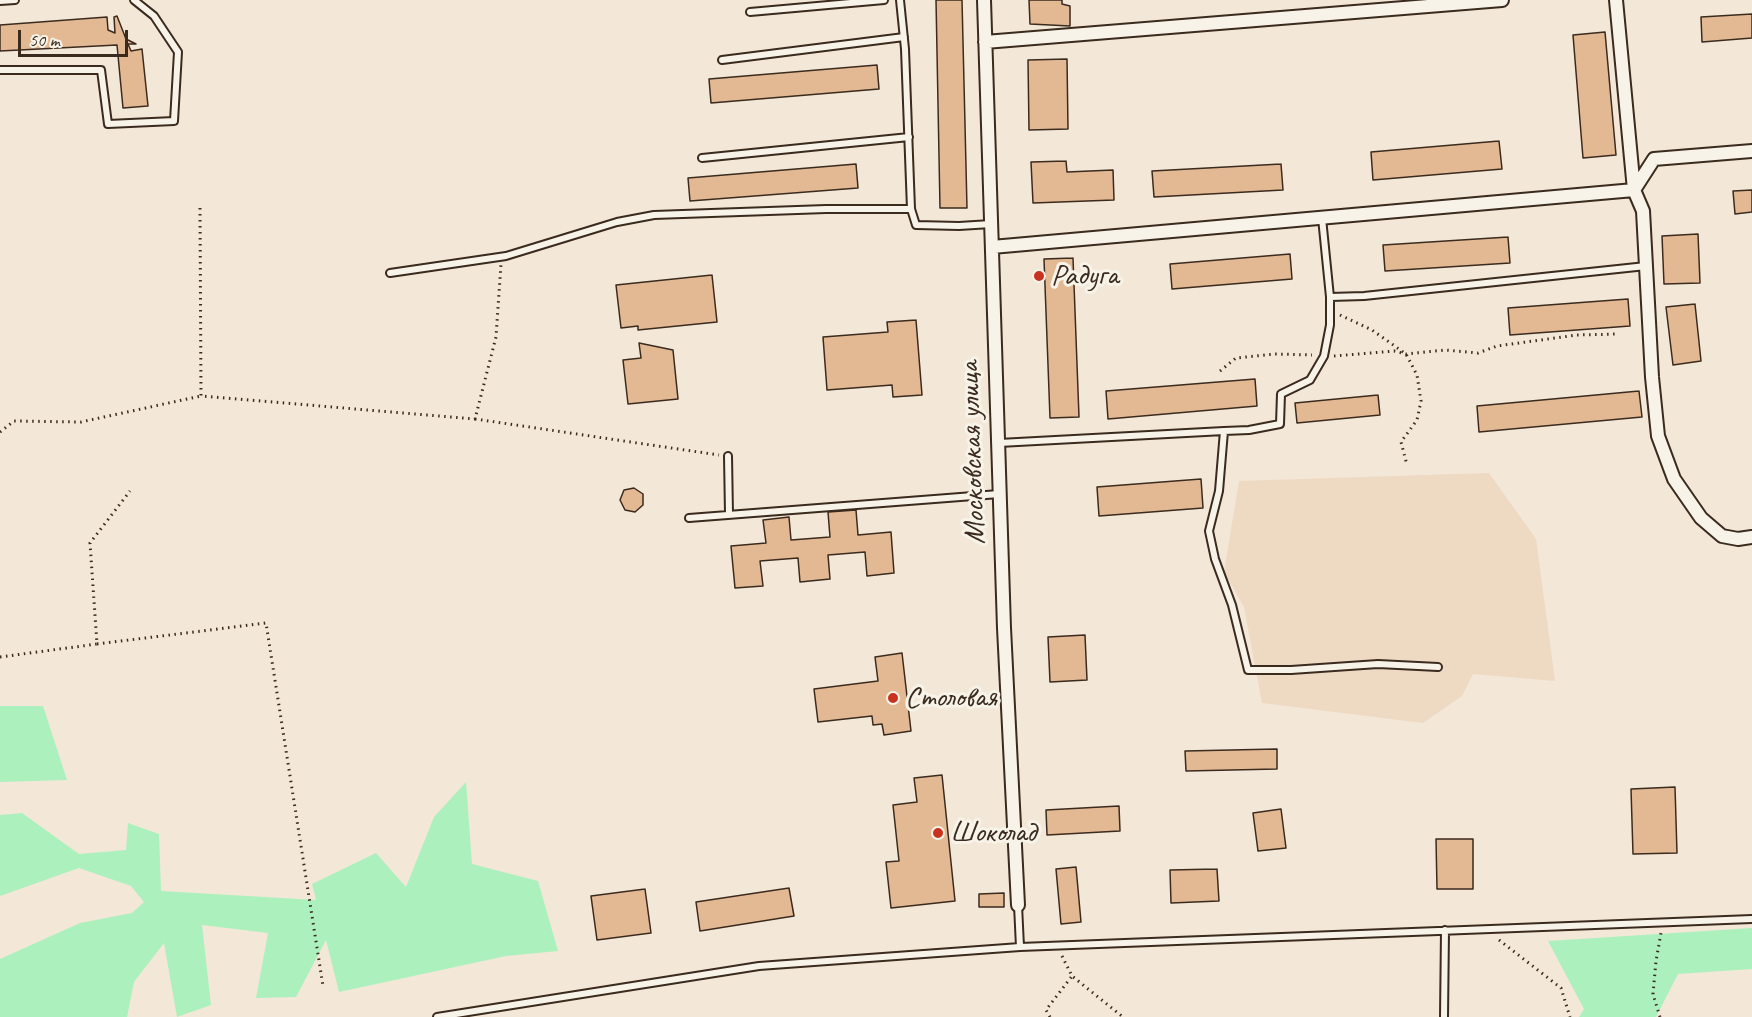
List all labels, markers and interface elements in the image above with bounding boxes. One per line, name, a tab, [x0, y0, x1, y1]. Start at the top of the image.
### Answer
scale bar	[21, 18, 130, 56]
text: 50 m	[29, 29, 60, 51]
place label: Радуга	[1051, 258, 1118, 294]
marker: Радуга	[1032, 269, 1046, 283]
street label: Московская улица	[952, 361, 994, 545]
place label: Столовая	[905, 680, 997, 716]
marker: Столовая	[886, 691, 900, 705]
place label: Шоколад	[950, 815, 1036, 851]
marker: Шоколад	[931, 826, 945, 840]

